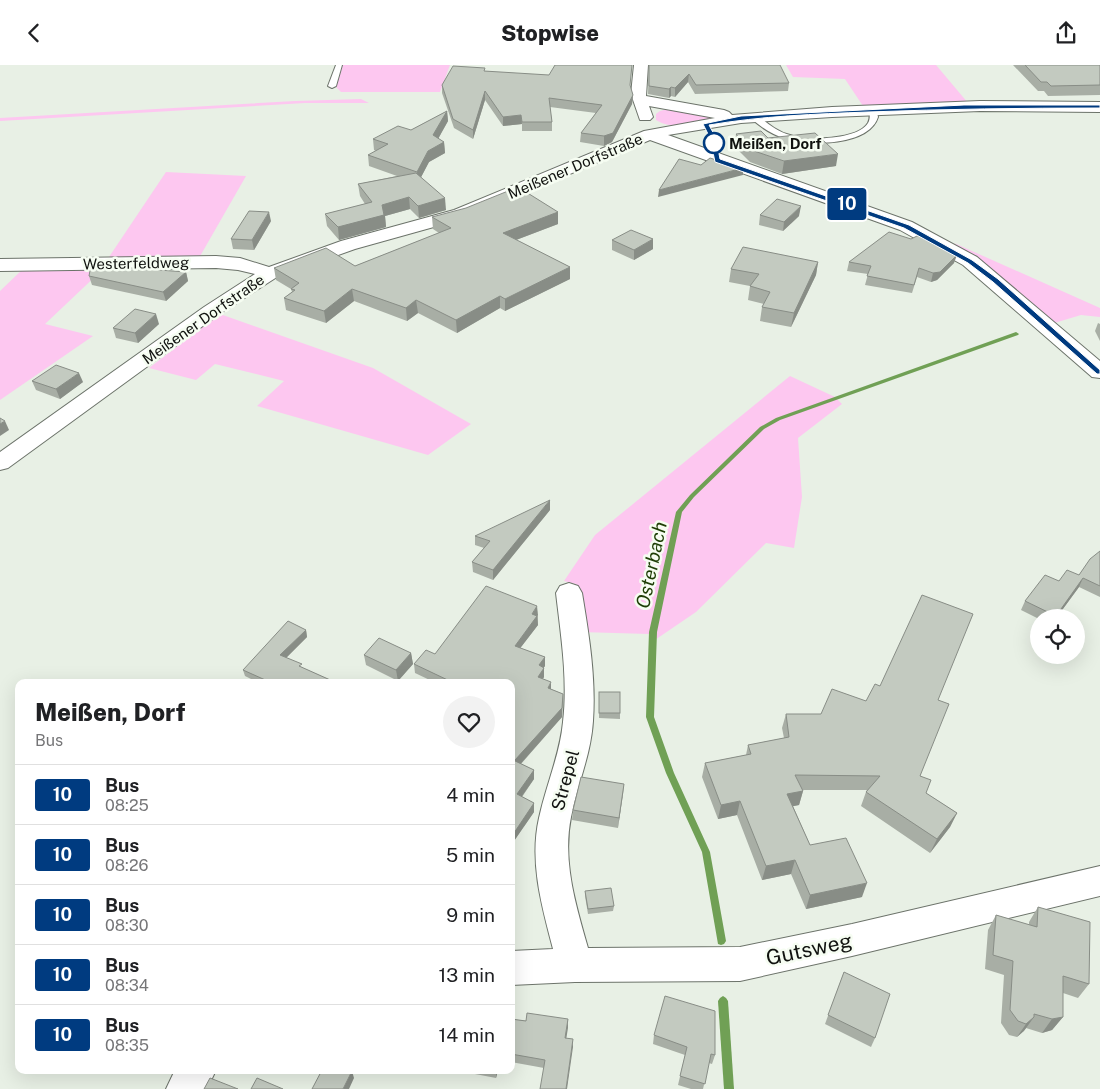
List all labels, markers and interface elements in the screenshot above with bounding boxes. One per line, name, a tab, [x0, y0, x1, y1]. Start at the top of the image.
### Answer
icon: back	[20, 19, 48, 47]
icon: share	[1052, 19, 1080, 47]
text: Stopwise	[501, 20, 599, 46]
street label: Meißener Dorfstraße	[505, 130, 645, 202]
marker: Meißen, Dorf	[703, 132, 725, 154]
place label: Meißen, Dorf	[729, 135, 822, 152]
line badge: 10	[824, 188, 870, 220]
text: 10	[837, 193, 857, 214]
street label: Westerfeldweg	[83, 254, 189, 272]
street label: Meißener Dorfstraße	[139, 271, 267, 367]
water label: Osterbach	[631, 520, 671, 610]
map controls	[1030, 609, 1085, 664]
button: locate	[1030, 609, 1085, 664]
button: heart	[443, 696, 495, 748]
text: Meißen, Dorf	[35, 698, 185, 726]
text: Bus	[35, 731, 63, 750]
street label: Strepel	[547, 747, 583, 813]
text: Bus	[105, 774, 139, 796]
text: 10	[53, 784, 72, 805]
text: 4 min	[446, 784, 495, 806]
text: 08:25	[105, 796, 149, 815]
text: Bus	[105, 834, 139, 856]
text: 10	[53, 844, 72, 865]
text: 5 min	[446, 844, 495, 866]
text: 08:26	[105, 856, 148, 875]
text: Bus	[105, 894, 139, 916]
text: 10	[53, 904, 72, 925]
text: 9 min	[446, 904, 495, 926]
text: 08:30	[105, 916, 148, 935]
street label: Gutsweg	[764, 928, 854, 970]
text: Bus	[105, 954, 139, 976]
text: 10	[53, 964, 72, 985]
text: 13 min	[438, 964, 495, 986]
text: 08:34	[105, 976, 149, 995]
text: Bus	[105, 1014, 139, 1036]
text: 10	[53, 1024, 72, 1045]
text: 14 min	[438, 1024, 495, 1046]
text: 08:35	[105, 1036, 149, 1055]

